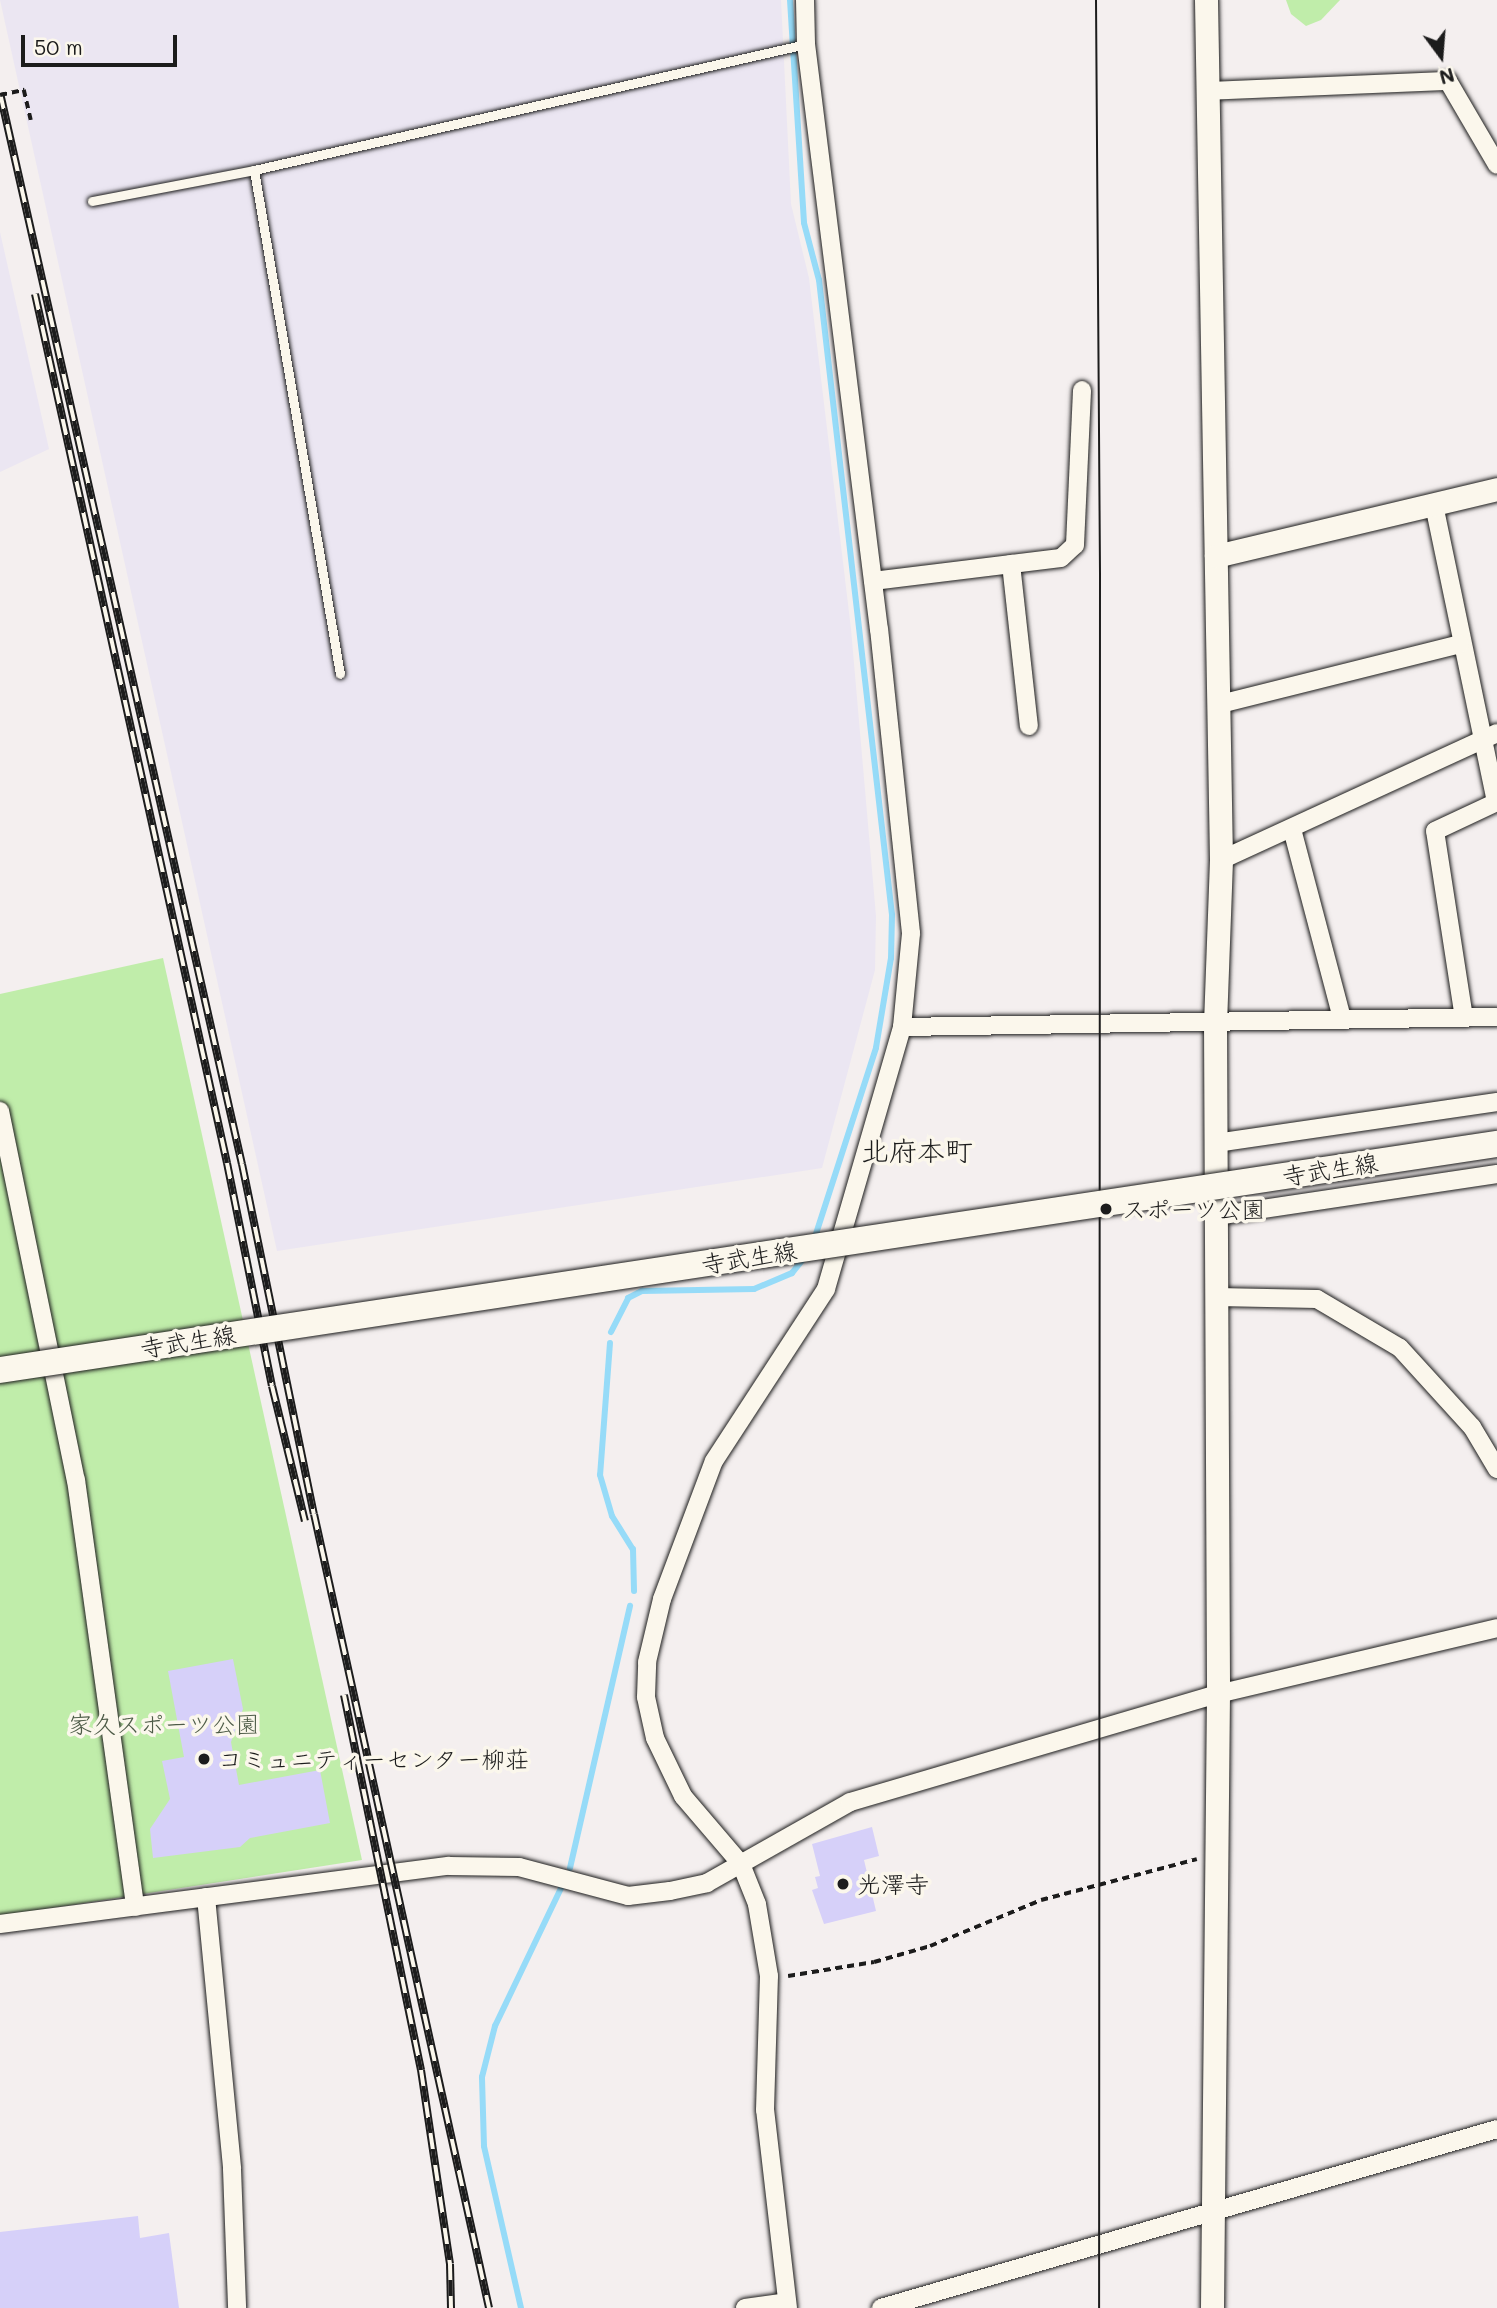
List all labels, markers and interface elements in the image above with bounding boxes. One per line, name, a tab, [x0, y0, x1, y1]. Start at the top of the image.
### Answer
scale bar	[24, 21, 180, 65]
north arrow	[1406, 21, 1476, 91]
text: 50 m	[34, 33, 83, 60]
text: N	[1437, 63, 1457, 91]
district label: 北府本町	[861, 1133, 973, 1167]
street label: 寺武生線	[1280, 1147, 1380, 1191]
place label: スポーツ公園	[1122, 1195, 1266, 1223]
marker: スポーツ公園	[1096, 1199, 1116, 1219]
street label: 寺武生線	[699, 1235, 799, 1279]
street label: 寺武生線	[138, 1319, 238, 1363]
park label: 家久スポーツ公園	[68, 1710, 260, 1738]
place label: コミュニティーセンター柳荘	[218, 1745, 530, 1773]
marker: コミュニティーセンター柳荘	[196, 1751, 212, 1767]
place label: 光澤寺	[857, 1870, 929, 1898]
marker: 光澤寺	[835, 1876, 851, 1892]

